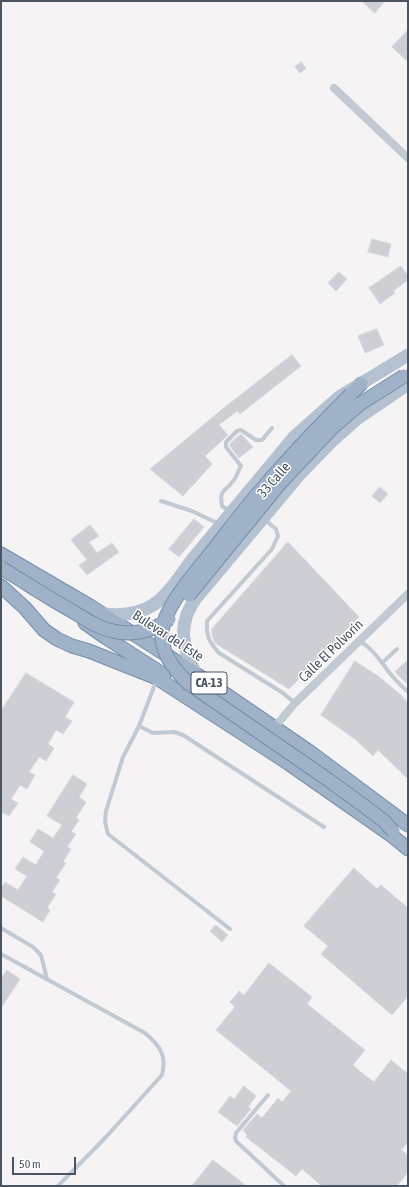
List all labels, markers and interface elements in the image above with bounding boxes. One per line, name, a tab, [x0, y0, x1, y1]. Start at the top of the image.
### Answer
street label: 33 Calle	[254, 459, 294, 501]
street label: Bulevar del Este	[129, 607, 207, 665]
street label: Calle El Polvorín	[295, 616, 367, 686]
road number: CA-13	[191, 672, 227, 694]
scale bar	[14, 1149, 78, 1175]
text: 50 m	[19, 1157, 41, 1171]

